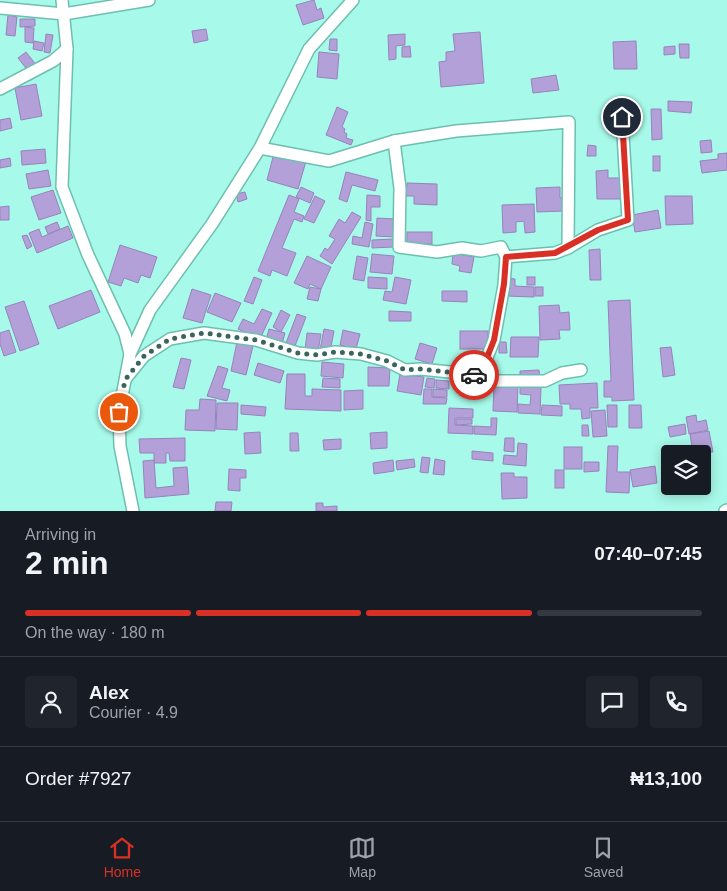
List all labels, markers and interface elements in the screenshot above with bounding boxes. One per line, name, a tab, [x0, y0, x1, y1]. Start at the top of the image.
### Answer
pin	[601, 96, 643, 138]
icon: home	[608, 103, 636, 131]
courier	[449, 350, 499, 400]
icon: car	[460, 361, 488, 389]
pin	[98, 391, 140, 433]
icon: bag	[105, 398, 133, 426]
map controls	[661, 445, 711, 495]
button: layers	[661, 445, 711, 495]
text: Arriving in	[25, 526, 96, 543]
text: 07:40–07:45	[594, 543, 702, 564]
text: 2 min	[25, 545, 109, 581]
text: On the way · 180 m	[25, 624, 165, 641]
button: person	[25, 676, 77, 728]
button: chat	[586, 676, 638, 728]
button: phone	[650, 676, 702, 728]
text: Alex	[89, 682, 129, 703]
text: Courier · 4.9	[89, 704, 178, 721]
text: Order #7927	[25, 768, 132, 789]
text: ₦13,100	[630, 768, 702, 789]
tab: Home	[104, 834, 141, 880]
tab: Map	[348, 834, 376, 880]
tab: Saved	[584, 834, 623, 880]

